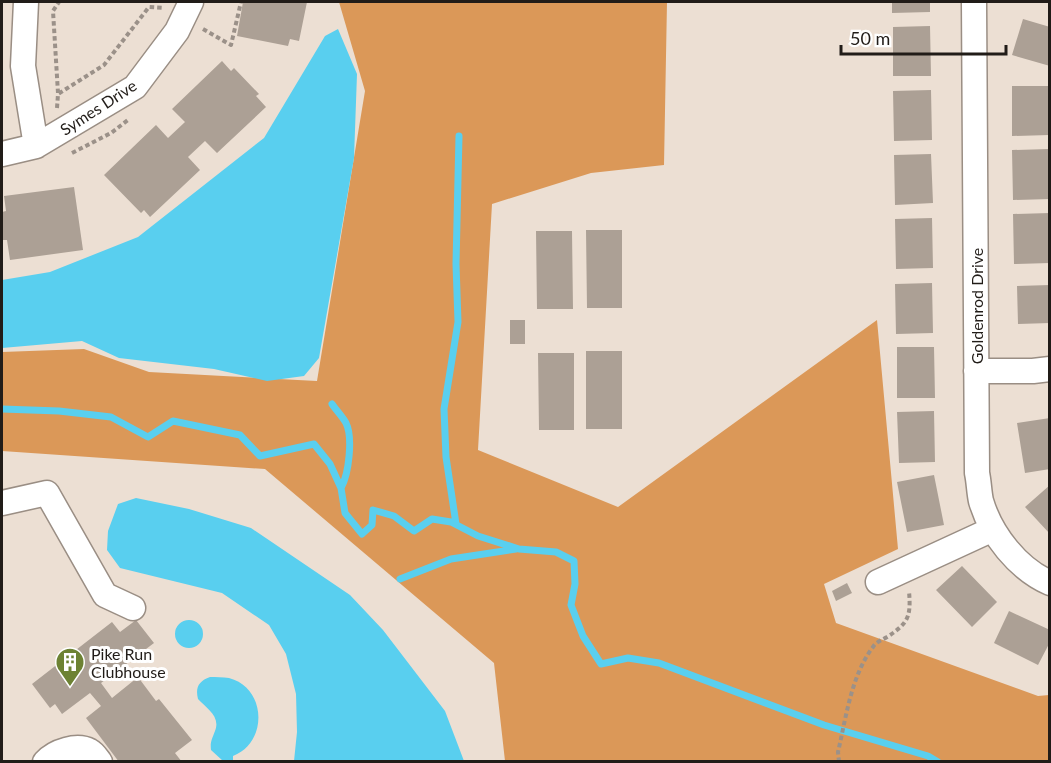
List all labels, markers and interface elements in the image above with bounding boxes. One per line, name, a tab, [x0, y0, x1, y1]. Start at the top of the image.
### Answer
scale bar	[841, 18, 1006, 56]
text: 50 m	[850, 27, 890, 49]
street label: Symes Drive	[56, 75, 140, 139]
street label: Goldenrod Drive	[967, 248, 986, 364]
place label: Pike Run Clubhouse	[91, 644, 166, 681]
building icon: Pike Run Clubhouse	[54, 646, 86, 688]

